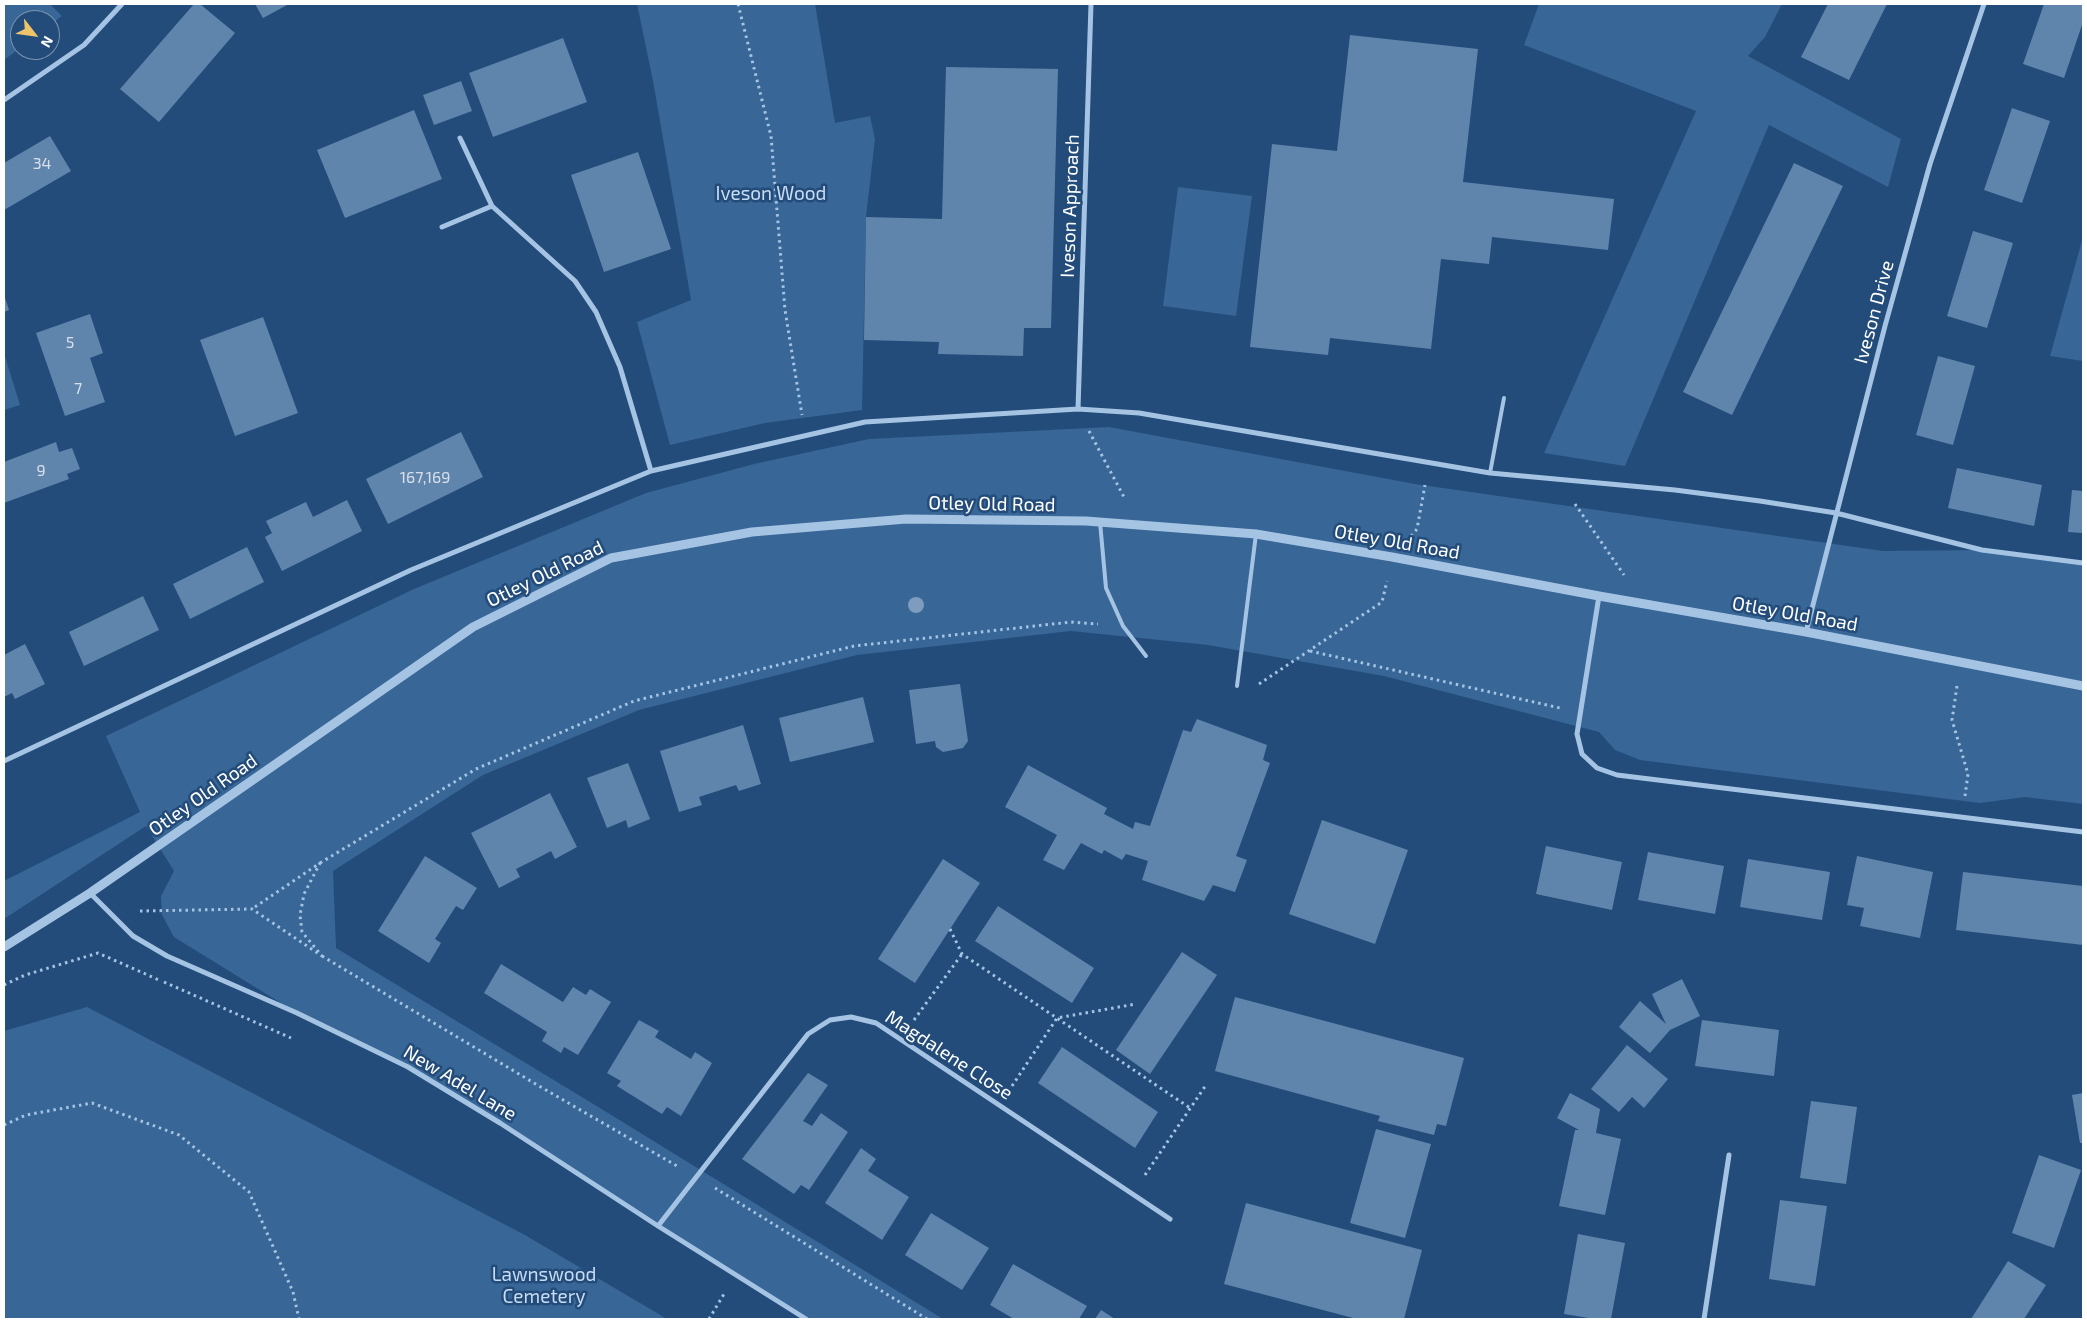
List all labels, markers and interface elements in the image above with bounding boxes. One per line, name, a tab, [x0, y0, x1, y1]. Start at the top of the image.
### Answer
north arrow	[10, 10, 60, 60]
text: N	[38, 34, 57, 51]
street label: Iveson Approach	[1056, 134, 1084, 278]
house number: 34	[33, 154, 51, 174]
park label: Iveson Wood	[716, 183, 826, 205]
street label: Iveson Drive	[1849, 258, 1899, 366]
house number: 5	[66, 333, 74, 353]
house number: 7	[74, 379, 82, 399]
house number: 9	[36, 461, 46, 481]
house number: 167,169	[400, 468, 450, 488]
street label: Otley Old Road	[928, 491, 1056, 517]
street label: Otley Old Road	[1332, 520, 1462, 564]
street label: Otley Old Road	[483, 536, 607, 612]
street label: Otley Old Road	[1730, 592, 1860, 636]
street label: Otley Old Road	[144, 749, 262, 841]
street label: Magdalene Close	[881, 1005, 1017, 1105]
street label: New Adel Lane	[399, 1040, 521, 1126]
park label: Lawnswood Cemetery	[492, 1264, 596, 1308]

